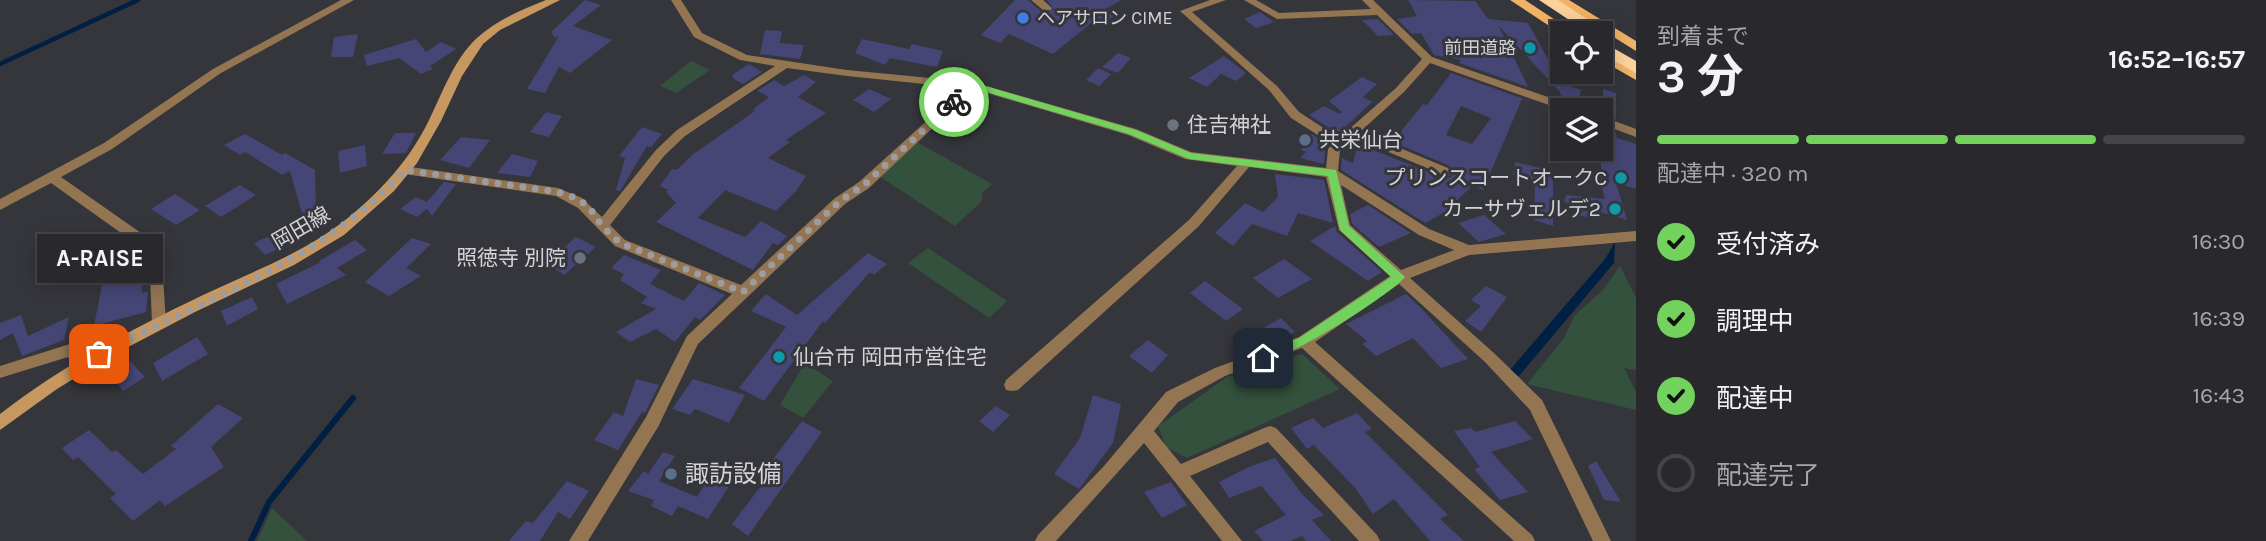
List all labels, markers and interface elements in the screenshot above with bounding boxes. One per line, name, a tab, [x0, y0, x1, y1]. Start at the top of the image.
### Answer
place label: ヘアサロン CIME	[1037, 7, 1173, 29]
marker: ヘアサロン CIME	[1015, 10, 1031, 26]
map controls	[1550, 21, 1613, 161]
button: locate	[1550, 21, 1613, 84]
text: 到着まで	[1657, 23, 1749, 50]
place label: 前田道路	[1444, 37, 1516, 59]
marker: 前田道路	[1522, 40, 1538, 56]
text: 16:52–16:57	[2108, 44, 2245, 75]
text: 3 分	[1657, 50, 1743, 104]
courier	[919, 67, 989, 137]
icon: bike	[935, 83, 973, 121]
button: layers	[1550, 98, 1613, 161]
place label: 住吉神社	[1187, 113, 1271, 137]
marker: 住吉神社	[1165, 117, 1181, 133]
place label: 共栄仙台	[1319, 128, 1403, 152]
marker: 共栄仙台	[1297, 132, 1313, 148]
text: 配達中 · 320 m	[1657, 160, 1809, 187]
place label: プリンスコートオークC	[1385, 166, 1607, 190]
marker: プリンスコートオークC	[1613, 170, 1629, 186]
place label: カーサヴェルデ2	[1442, 197, 1601, 221]
marker: カーサヴェルデ2	[1607, 201, 1623, 217]
street label: 岡田線	[268, 202, 334, 254]
icon: check	[1657, 223, 1695, 261]
text: 16:30	[2192, 228, 2245, 255]
text: 受付済み	[1716, 229, 1820, 260]
callout: A-RAISE	[36, 235, 162, 284]
text: A-RAISE	[56, 245, 144, 272]
place label: 照徳寺 別院	[456, 246, 566, 270]
marker: 照徳寺 別院	[572, 250, 588, 266]
icon: check	[1657, 300, 1695, 338]
text: 16:39	[2192, 305, 2245, 332]
text: 調理中	[1716, 306, 1794, 337]
pin	[69, 324, 129, 384]
pin	[1233, 328, 1293, 388]
icon: bag	[80, 335, 118, 373]
icon: home	[1244, 339, 1282, 377]
place label: 仙台市 岡田市営住宅	[793, 345, 987, 369]
marker: 仙台市 岡田市営住宅	[771, 349, 787, 365]
icon: check	[1657, 377, 1695, 415]
text: 16:43	[2193, 382, 2245, 409]
text: 配達中	[1716, 383, 1794, 414]
place label: 諏訪設備	[685, 460, 781, 488]
text: 配達完了	[1716, 460, 1820, 491]
marker: 諏訪設備	[663, 466, 679, 482]

